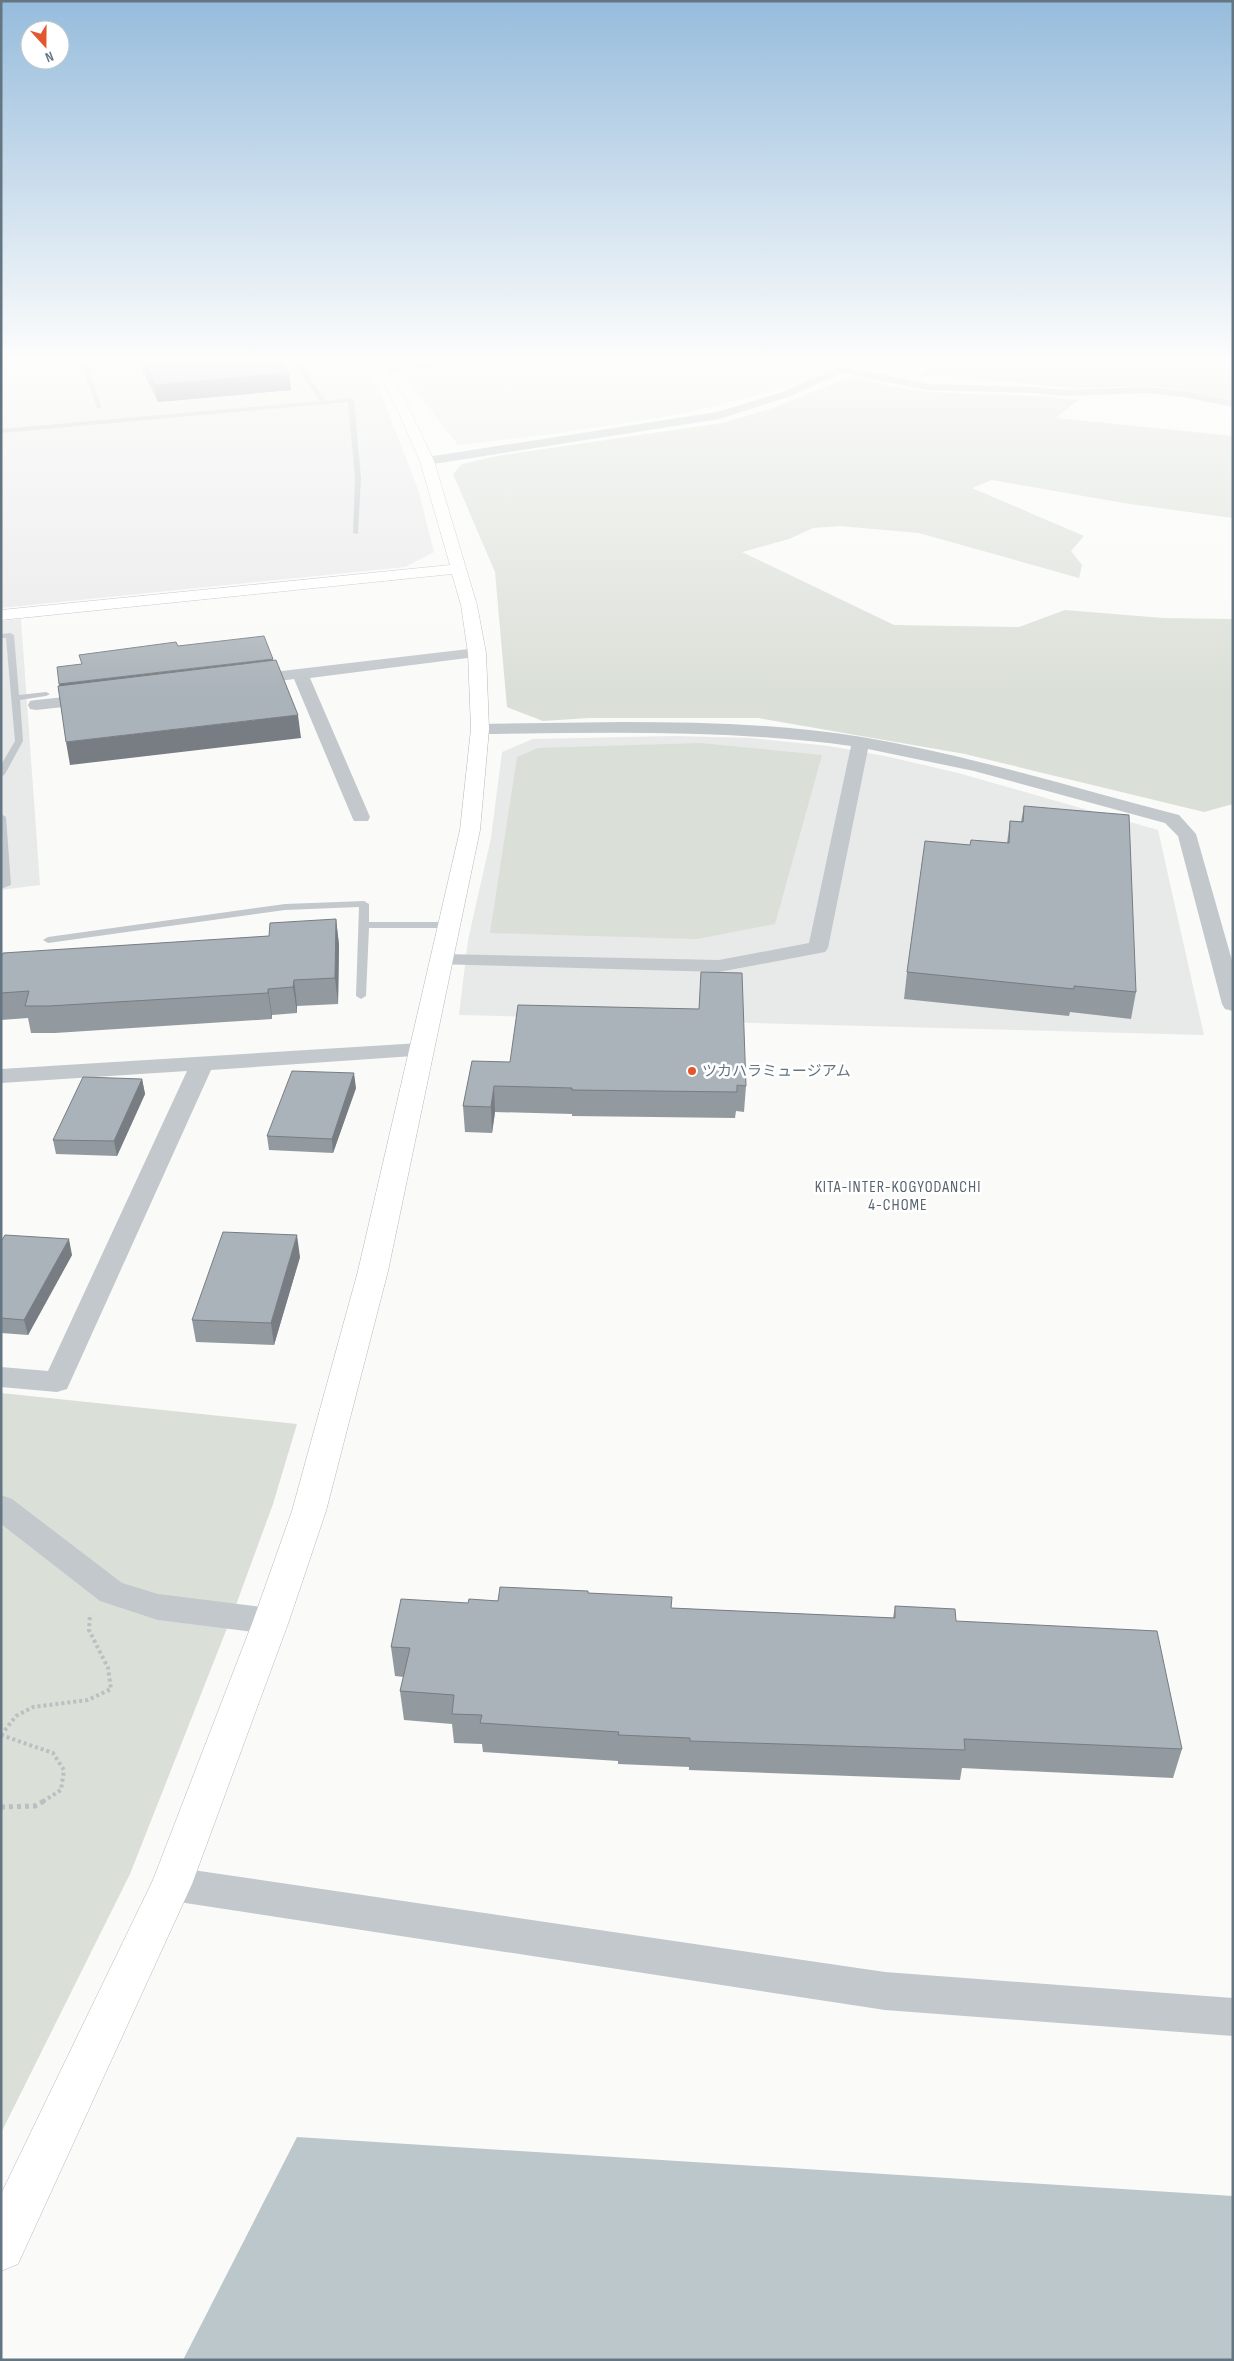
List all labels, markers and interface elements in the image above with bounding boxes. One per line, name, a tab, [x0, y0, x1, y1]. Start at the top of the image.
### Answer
north arrow	[20, 20, 70, 70]
text: N	[43, 47, 56, 66]
place label: ツカハラミュージアム	[702, 1062, 851, 1081]
marker: ツカハラミュージアム	[686, 1065, 698, 1077]
district label: KITA-INTER-KOGYODANCHI 4-CHOME	[815, 1178, 981, 1215]

